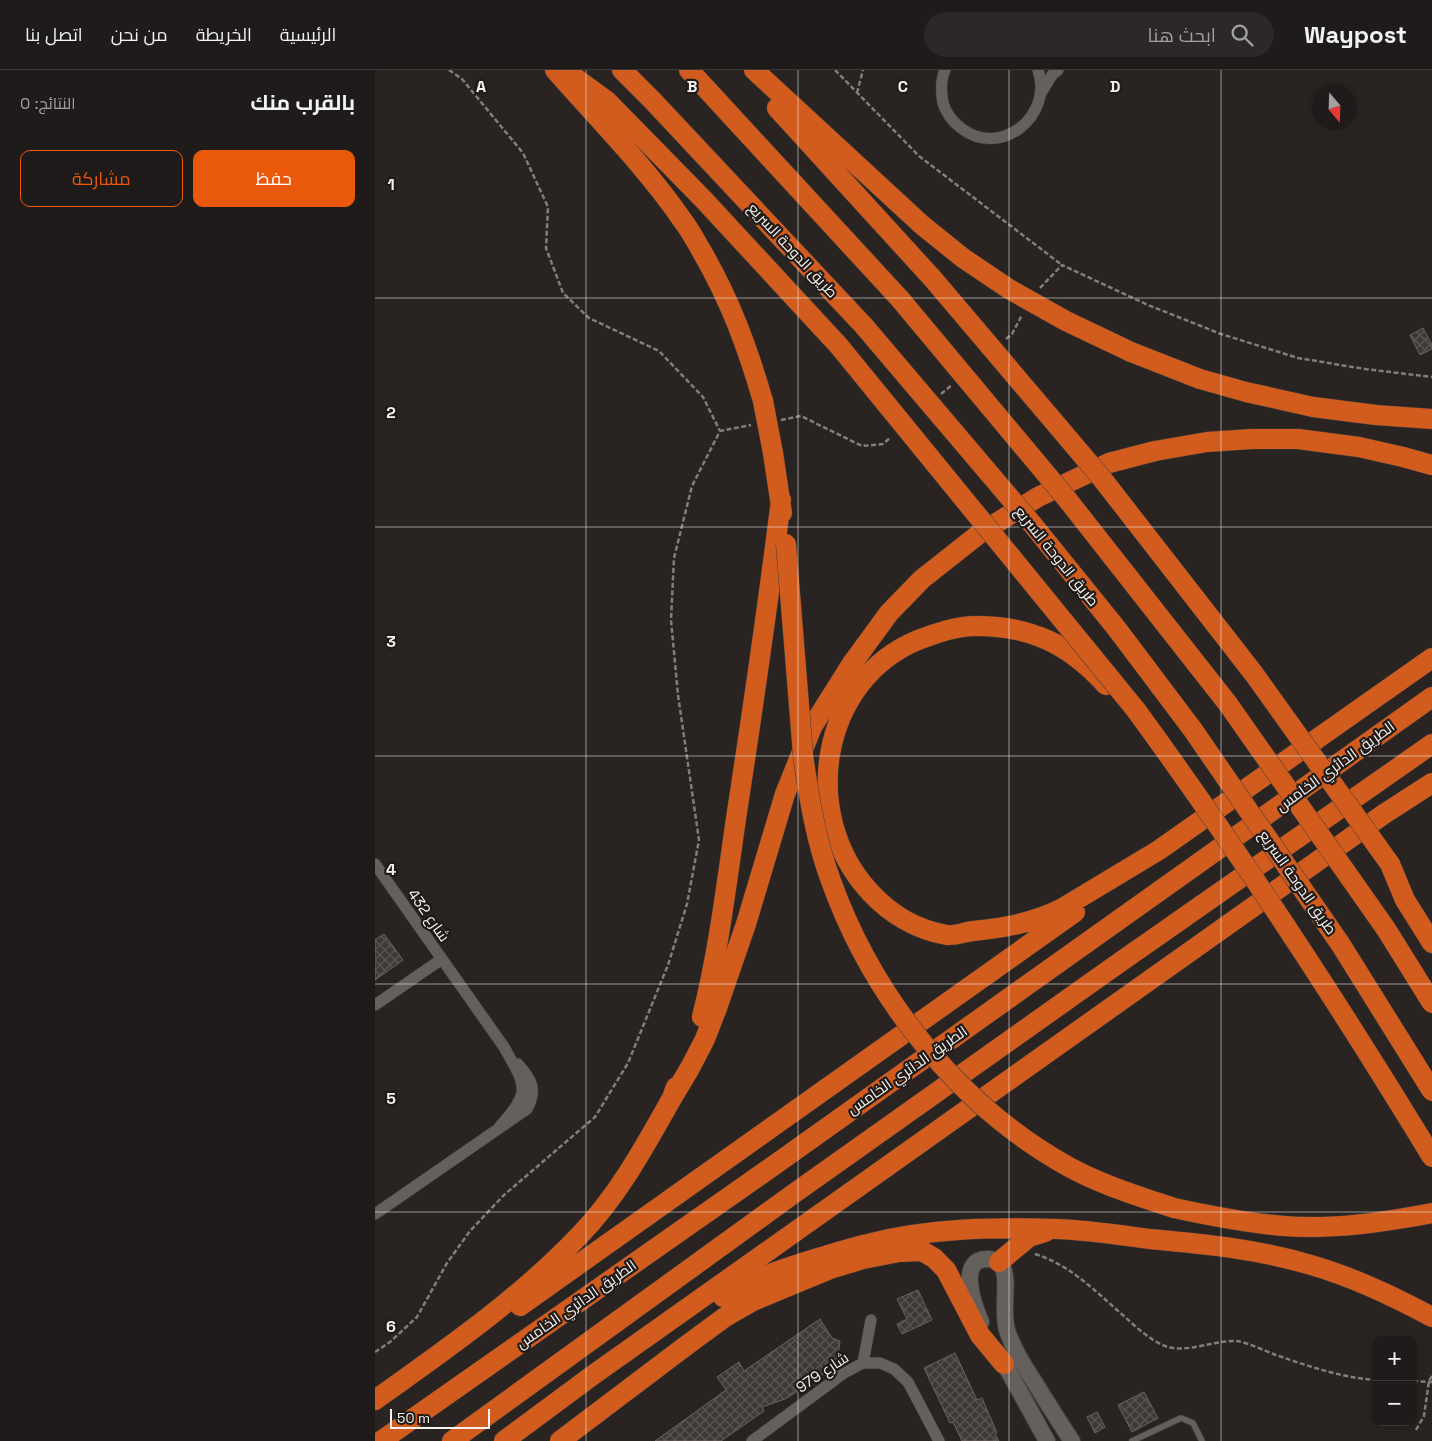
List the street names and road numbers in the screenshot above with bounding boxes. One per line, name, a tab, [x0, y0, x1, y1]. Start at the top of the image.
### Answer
street label: طريق الدوحة السريع	[743, 198, 842, 303]
street label: طريق الدوحة السريع	[1009, 502, 1103, 611]
street label: الطريق الدائري الخامس	[1272, 716, 1400, 818]
street label: طريق الدوحة السريع	[1253, 826, 1341, 939]
street label: شارع 432	[402, 885, 454, 946]
street label: الطريق الدائري الخامس	[843, 1021, 972, 1121]
street label: الطريق الدائري الخامس	[512, 1255, 641, 1355]
street label: شارع 979	[792, 1348, 853, 1398]

